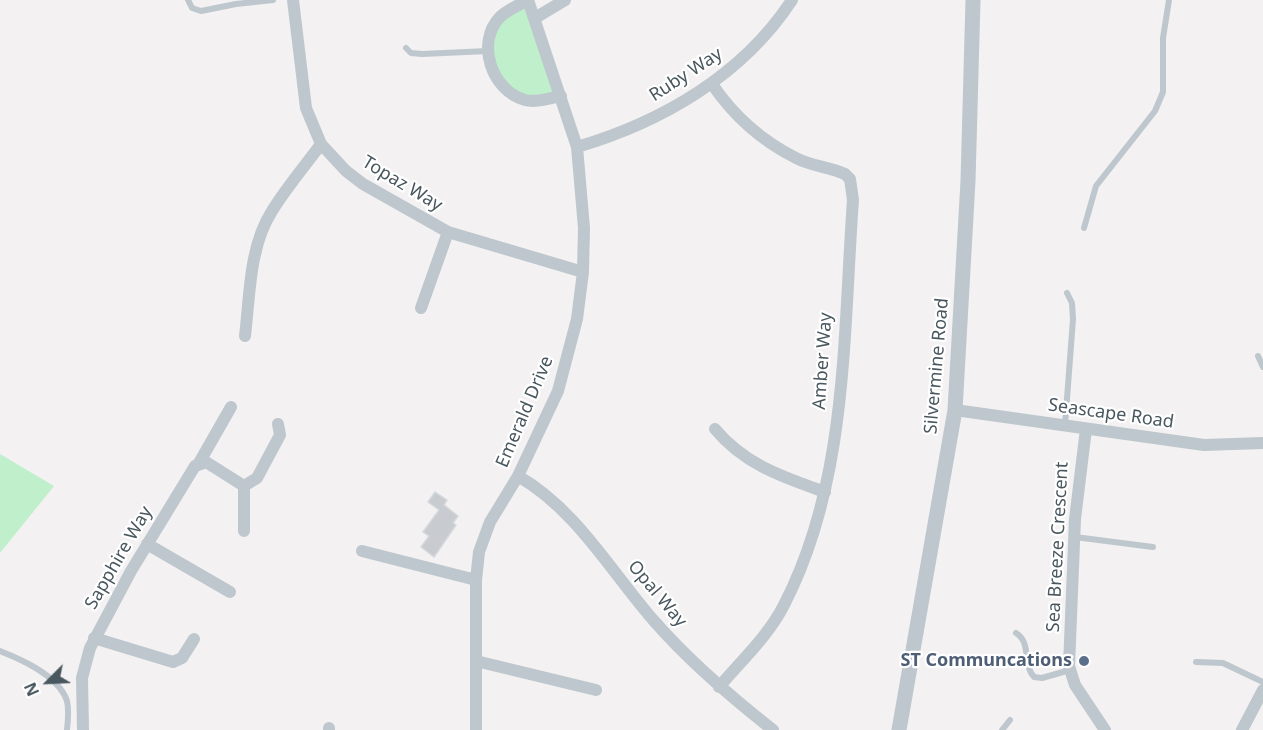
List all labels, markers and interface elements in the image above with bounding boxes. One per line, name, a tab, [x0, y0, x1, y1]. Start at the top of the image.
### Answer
street label: Ruby Way	[646, 43, 726, 107]
street label: Topaz Way	[358, 152, 446, 216]
street label: Silvermine Road	[920, 297, 954, 435]
street label: Amber Way	[809, 312, 837, 410]
street label: Emerald Drive	[492, 353, 558, 471]
street label: Seascape Road	[1047, 394, 1175, 434]
street label: Sea Breeze Crescent	[1043, 461, 1073, 633]
street label: Sapphire Way	[81, 503, 157, 613]
street label: Opal Way	[623, 556, 691, 632]
place label: ST Communcations	[900, 650, 1072, 672]
north arrow	[18, 652, 78, 712]
marker: ST Communcations	[1077, 654, 1091, 668]
text: N	[19, 679, 44, 700]

